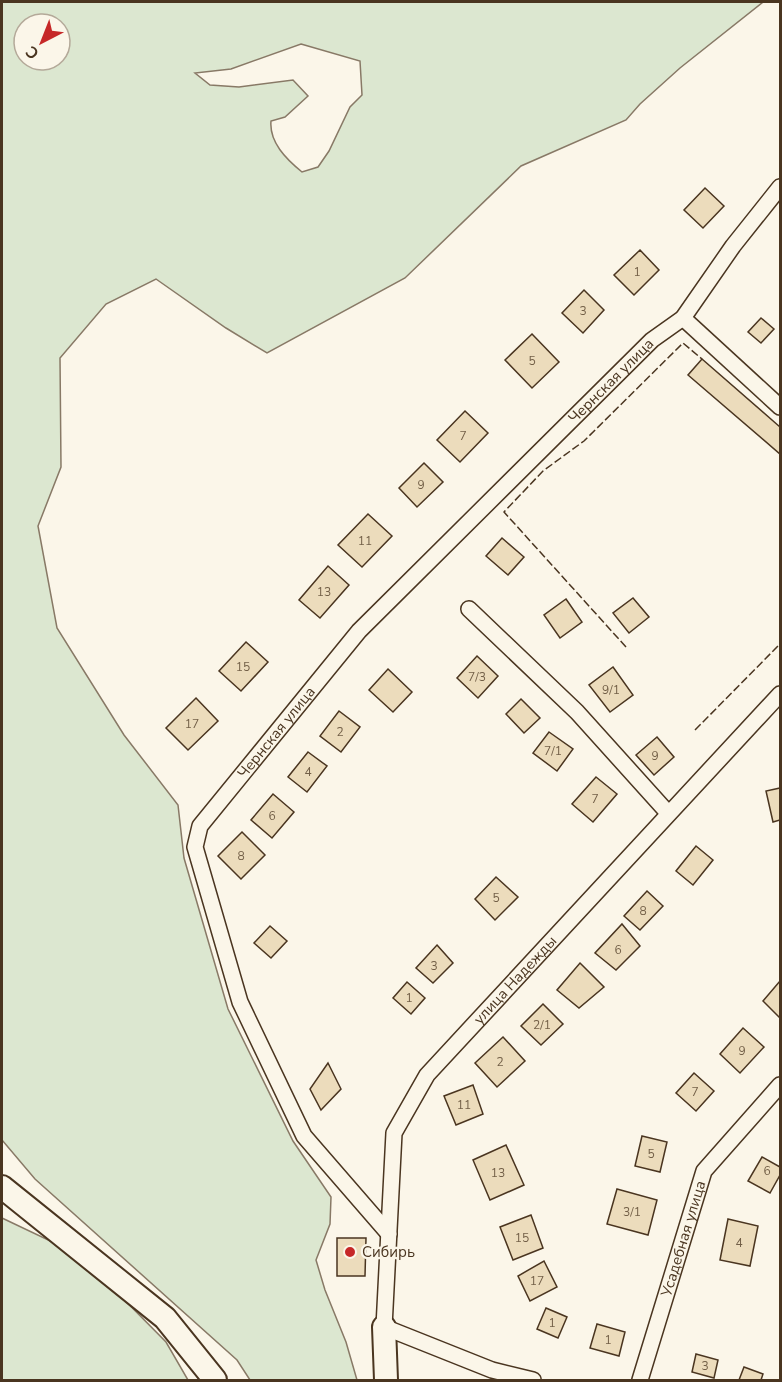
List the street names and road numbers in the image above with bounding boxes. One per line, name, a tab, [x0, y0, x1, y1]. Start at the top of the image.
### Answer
street label: Чернская улица	[564, 334, 658, 428]
street label: Чернская улица	[233, 682, 320, 782]
street label: улица Надежды	[469, 931, 561, 1029]
street label: Усадебная улица	[656, 1178, 710, 1300]

